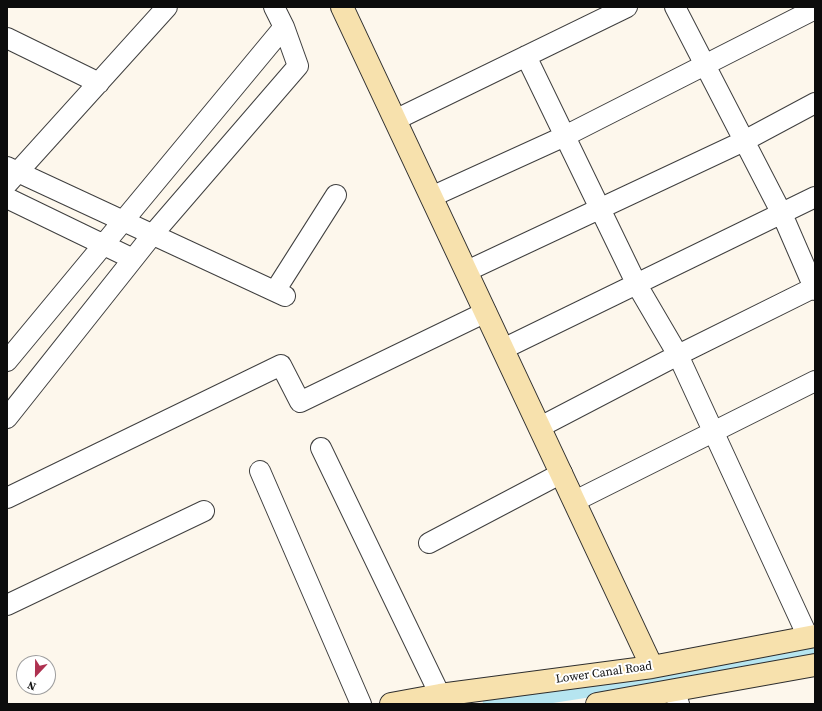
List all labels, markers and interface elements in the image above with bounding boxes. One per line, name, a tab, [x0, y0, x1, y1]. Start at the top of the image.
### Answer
north arrow	[16, 655, 56, 695]
street label: Lower Canal Road	[555, 659, 653, 687]
text: N	[25, 677, 38, 694]

